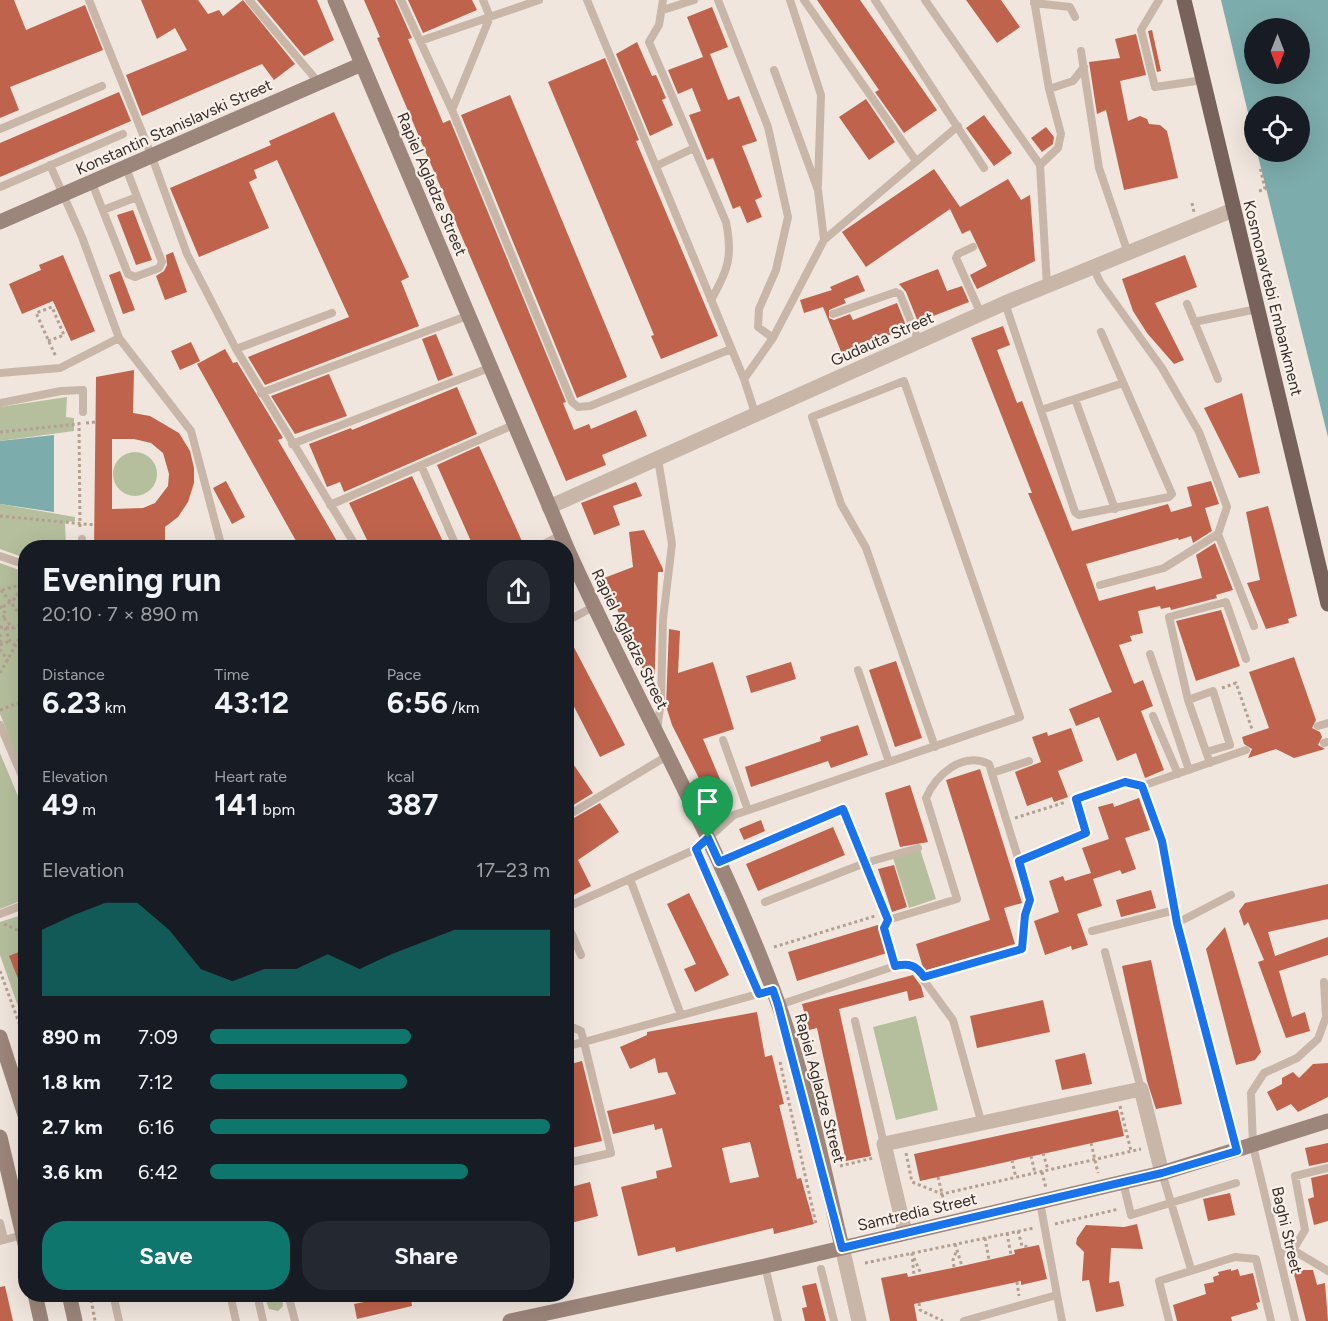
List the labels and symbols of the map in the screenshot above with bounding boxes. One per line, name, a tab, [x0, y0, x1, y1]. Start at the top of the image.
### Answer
north arrow	[1244, 18, 1310, 84]
street label: Konstantin Stanislavski Street	[73, 75, 275, 179]
street label: Rapiel Agladze Street	[393, 109, 471, 259]
street label: Kosmonavtebi Embankment	[1239, 198, 1307, 398]
street label: Gudauta Street	[828, 308, 936, 370]
street label: Rapiel Agladze Street	[588, 566, 672, 712]
pin	[682, 776, 733, 838]
street label: Rapiel Agladze Street	[791, 1011, 849, 1165]
street label: Baghi Street	[1268, 1185, 1306, 1275]
street label: Samtredia Street	[856, 1189, 978, 1235]

